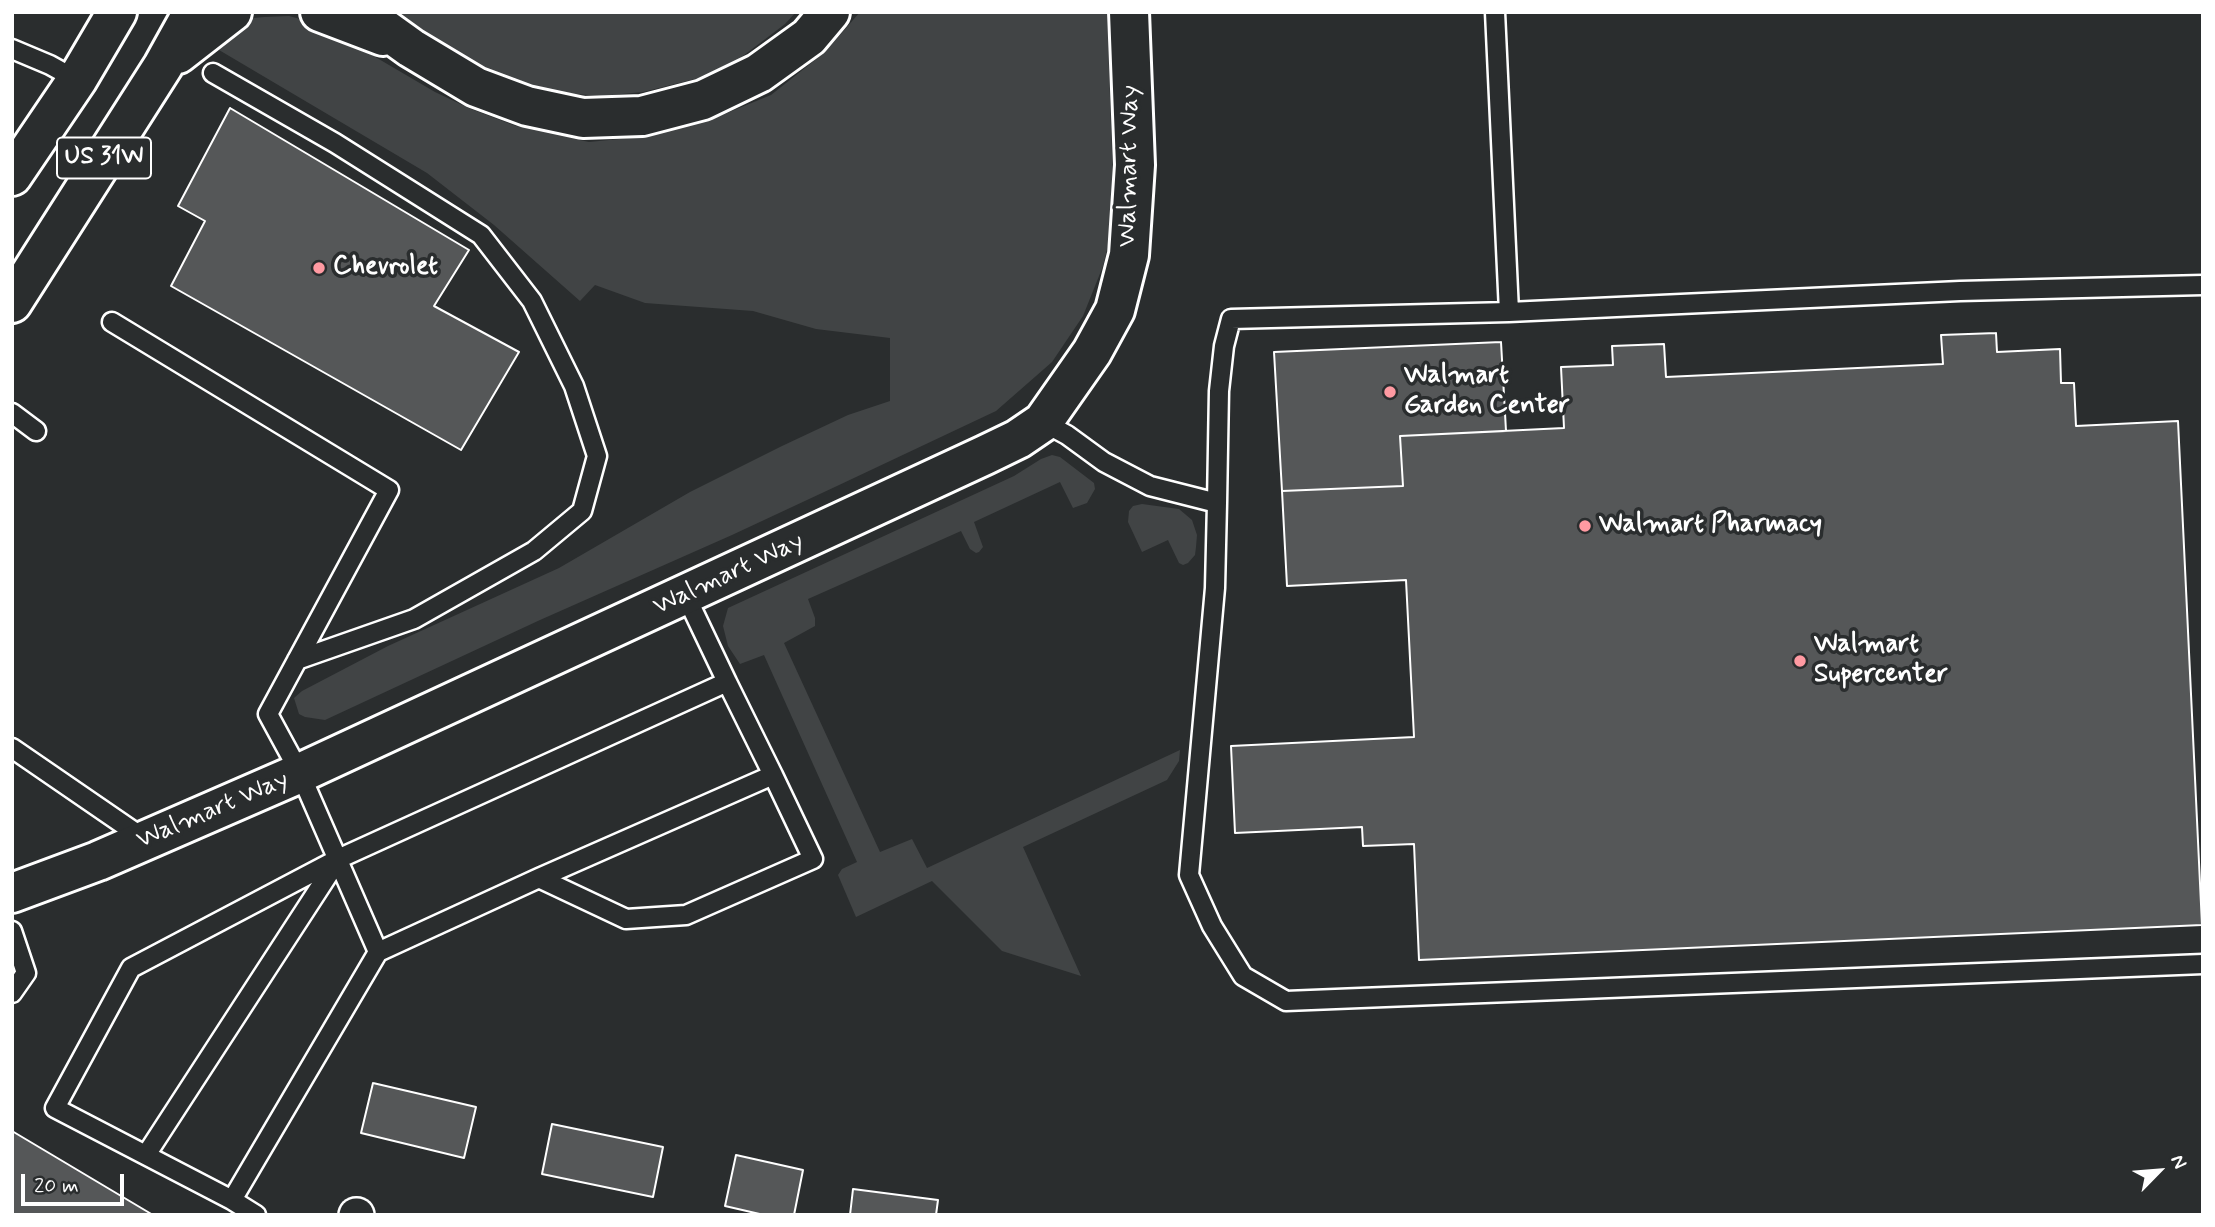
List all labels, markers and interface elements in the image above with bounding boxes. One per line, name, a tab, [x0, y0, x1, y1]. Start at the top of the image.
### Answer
street label: Walmart Way	[1113, 85, 1147, 247]
road number: US 31W	[57, 138, 151, 178]
place label: Chevrolet	[333, 252, 438, 284]
marker: Chevrolet	[311, 260, 327, 276]
place label: Walmart Garden Center	[1404, 361, 1570, 422]
marker: Walmart Garden Center	[1382, 384, 1398, 400]
place label: Walmart Pharmacy	[1599, 510, 1822, 542]
marker: Walmart Pharmacy	[1577, 518, 1593, 534]
street label: Walmart Way	[649, 527, 809, 623]
place label: Walmart Supercenter	[1814, 630, 1948, 692]
marker: Walmart Supercenter	[1792, 653, 1808, 669]
street label: Walmart Way	[132, 765, 294, 857]
north arrow	[2124, 1136, 2194, 1206]
text: N	[2164, 1151, 2192, 1173]
scale bar	[24, 1160, 128, 1204]
text: 20 m	[34, 1172, 79, 1200]

